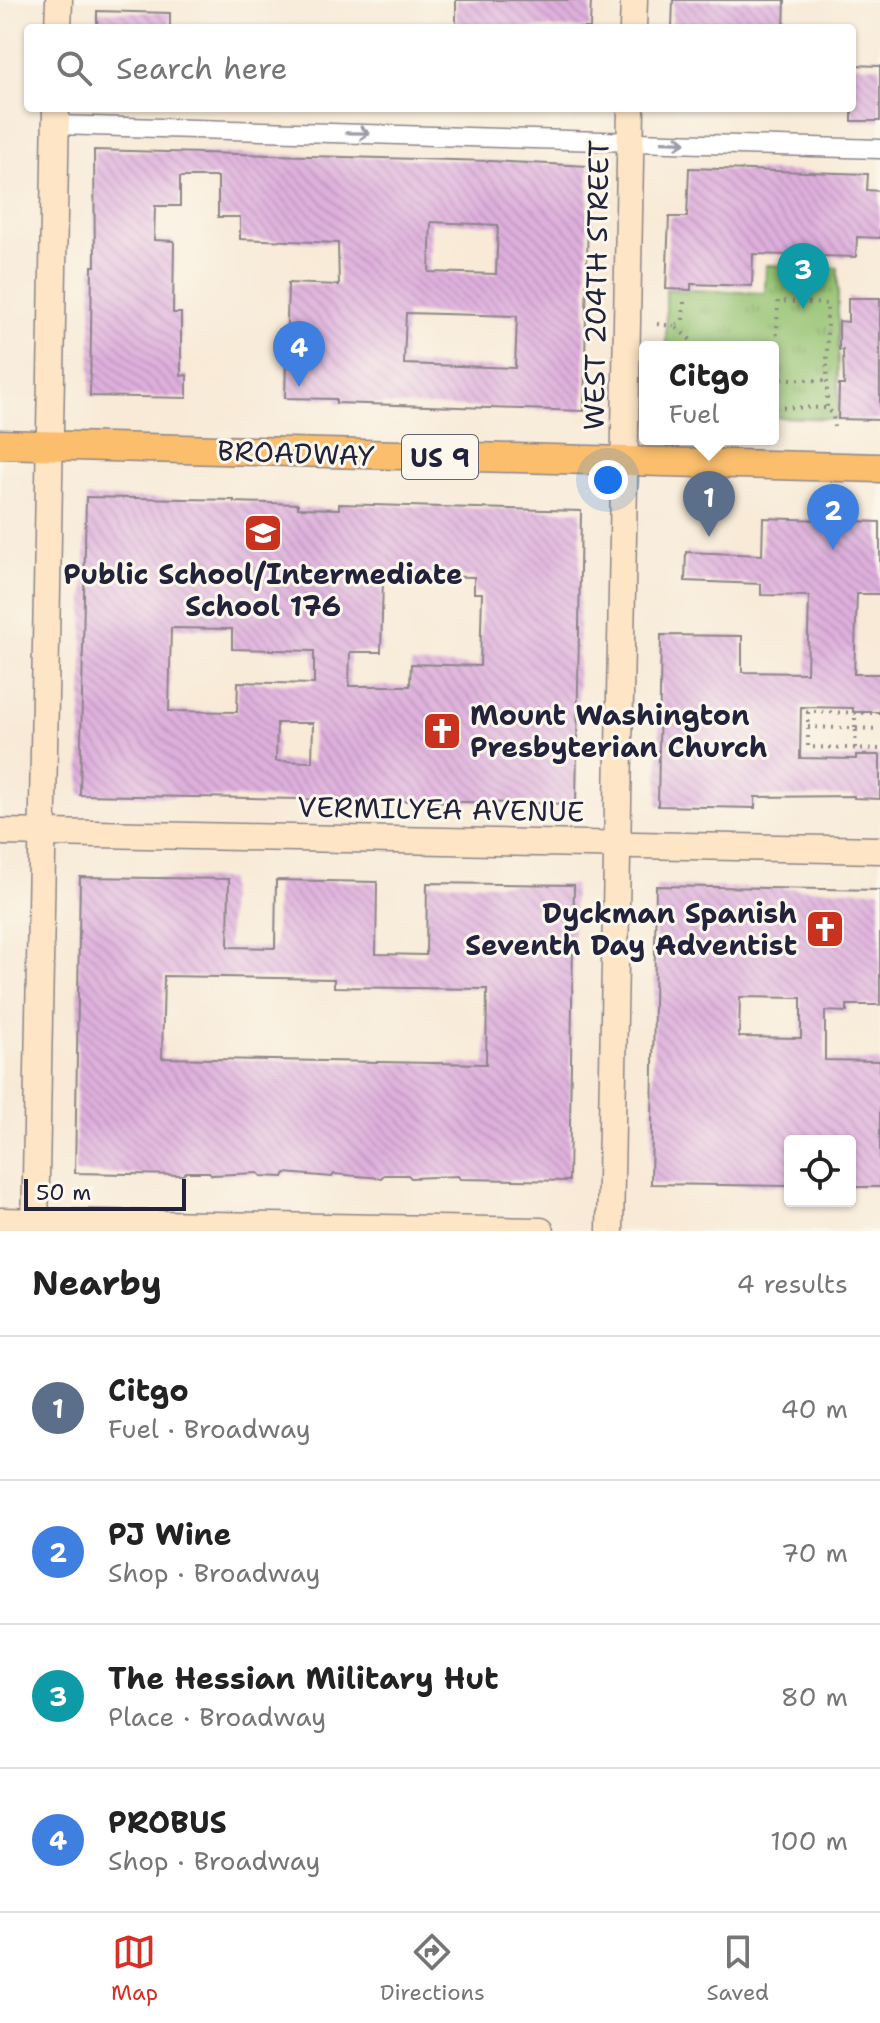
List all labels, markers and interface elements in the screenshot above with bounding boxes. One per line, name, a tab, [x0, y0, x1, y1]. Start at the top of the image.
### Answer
search box	[24, 24, 856, 112]
icon: search	[52, 46, 96, 90]
text: Search here	[116, 48, 287, 89]
one-way arrow	[344, 125, 371, 141]
one-way arrow	[660, 134, 687, 149]
street label: WEST 204TH STREET	[574, 139, 618, 431]
pin: 3	[777, 243, 829, 309]
pin: 4	[273, 321, 325, 387]
popup	[639, 341, 779, 445]
text: Citgo	[669, 355, 749, 396]
text: Fuel	[669, 396, 719, 431]
street label: BROADWAY	[217, 431, 375, 475]
road number: US 9	[402, 435, 478, 479]
your location	[588, 460, 628, 500]
pin: 1	[683, 471, 735, 537]
pin: 2	[807, 484, 859, 550]
school or university icon: Public School/Intermediate School 176	[242, 512, 284, 554]
place label: Public School/Intermediate School 176	[63, 555, 463, 625]
place label: Mount Washington Presbyterian Church	[470, 696, 767, 766]
church icon: Mount Washington Presbyterian Church	[421, 710, 463, 752]
street label: VERMILYEA AVENUE	[297, 787, 585, 831]
place label: Dyckman Spanish Seventh Day Adventist	[465, 894, 797, 964]
church icon: Dyckman Spanish Seventh Day Adventist	[804, 908, 846, 950]
map controls	[784, 1135, 856, 1207]
button: locate	[784, 1135, 856, 1207]
scale bar	[24, 1175, 186, 1211]
text: 50 m	[36, 1178, 91, 1207]
text: Nearby	[32, 1260, 162, 1306]
text: 4 results	[736, 1266, 848, 1301]
text: Citgo	[108, 1370, 189, 1411]
text: 1	[52, 1391, 64, 1426]
text: 40 m	[781, 1391, 848, 1426]
text: Fuel · Broadway	[108, 1411, 311, 1446]
text: PJ Wine	[108, 1514, 232, 1555]
text: 2	[49, 1535, 67, 1570]
text: 70 m	[781, 1535, 848, 1570]
text: Shop · Broadway	[108, 1555, 321, 1590]
text: The Hessian Military Hut	[108, 1658, 499, 1699]
text: 3	[49, 1679, 67, 1714]
text: 80 m	[781, 1679, 848, 1714]
text: Place · Broadway	[108, 1699, 326, 1734]
text: PROBUS	[108, 1802, 227, 1843]
text: 4	[49, 1823, 67, 1858]
text: 100 m	[770, 1823, 848, 1858]
text: Shop · Broadway	[108, 1843, 321, 1878]
tab: Map	[111, 1930, 158, 2007]
tab: Directions	[380, 1930, 485, 2007]
tab: Saved	[707, 1930, 769, 2007]

